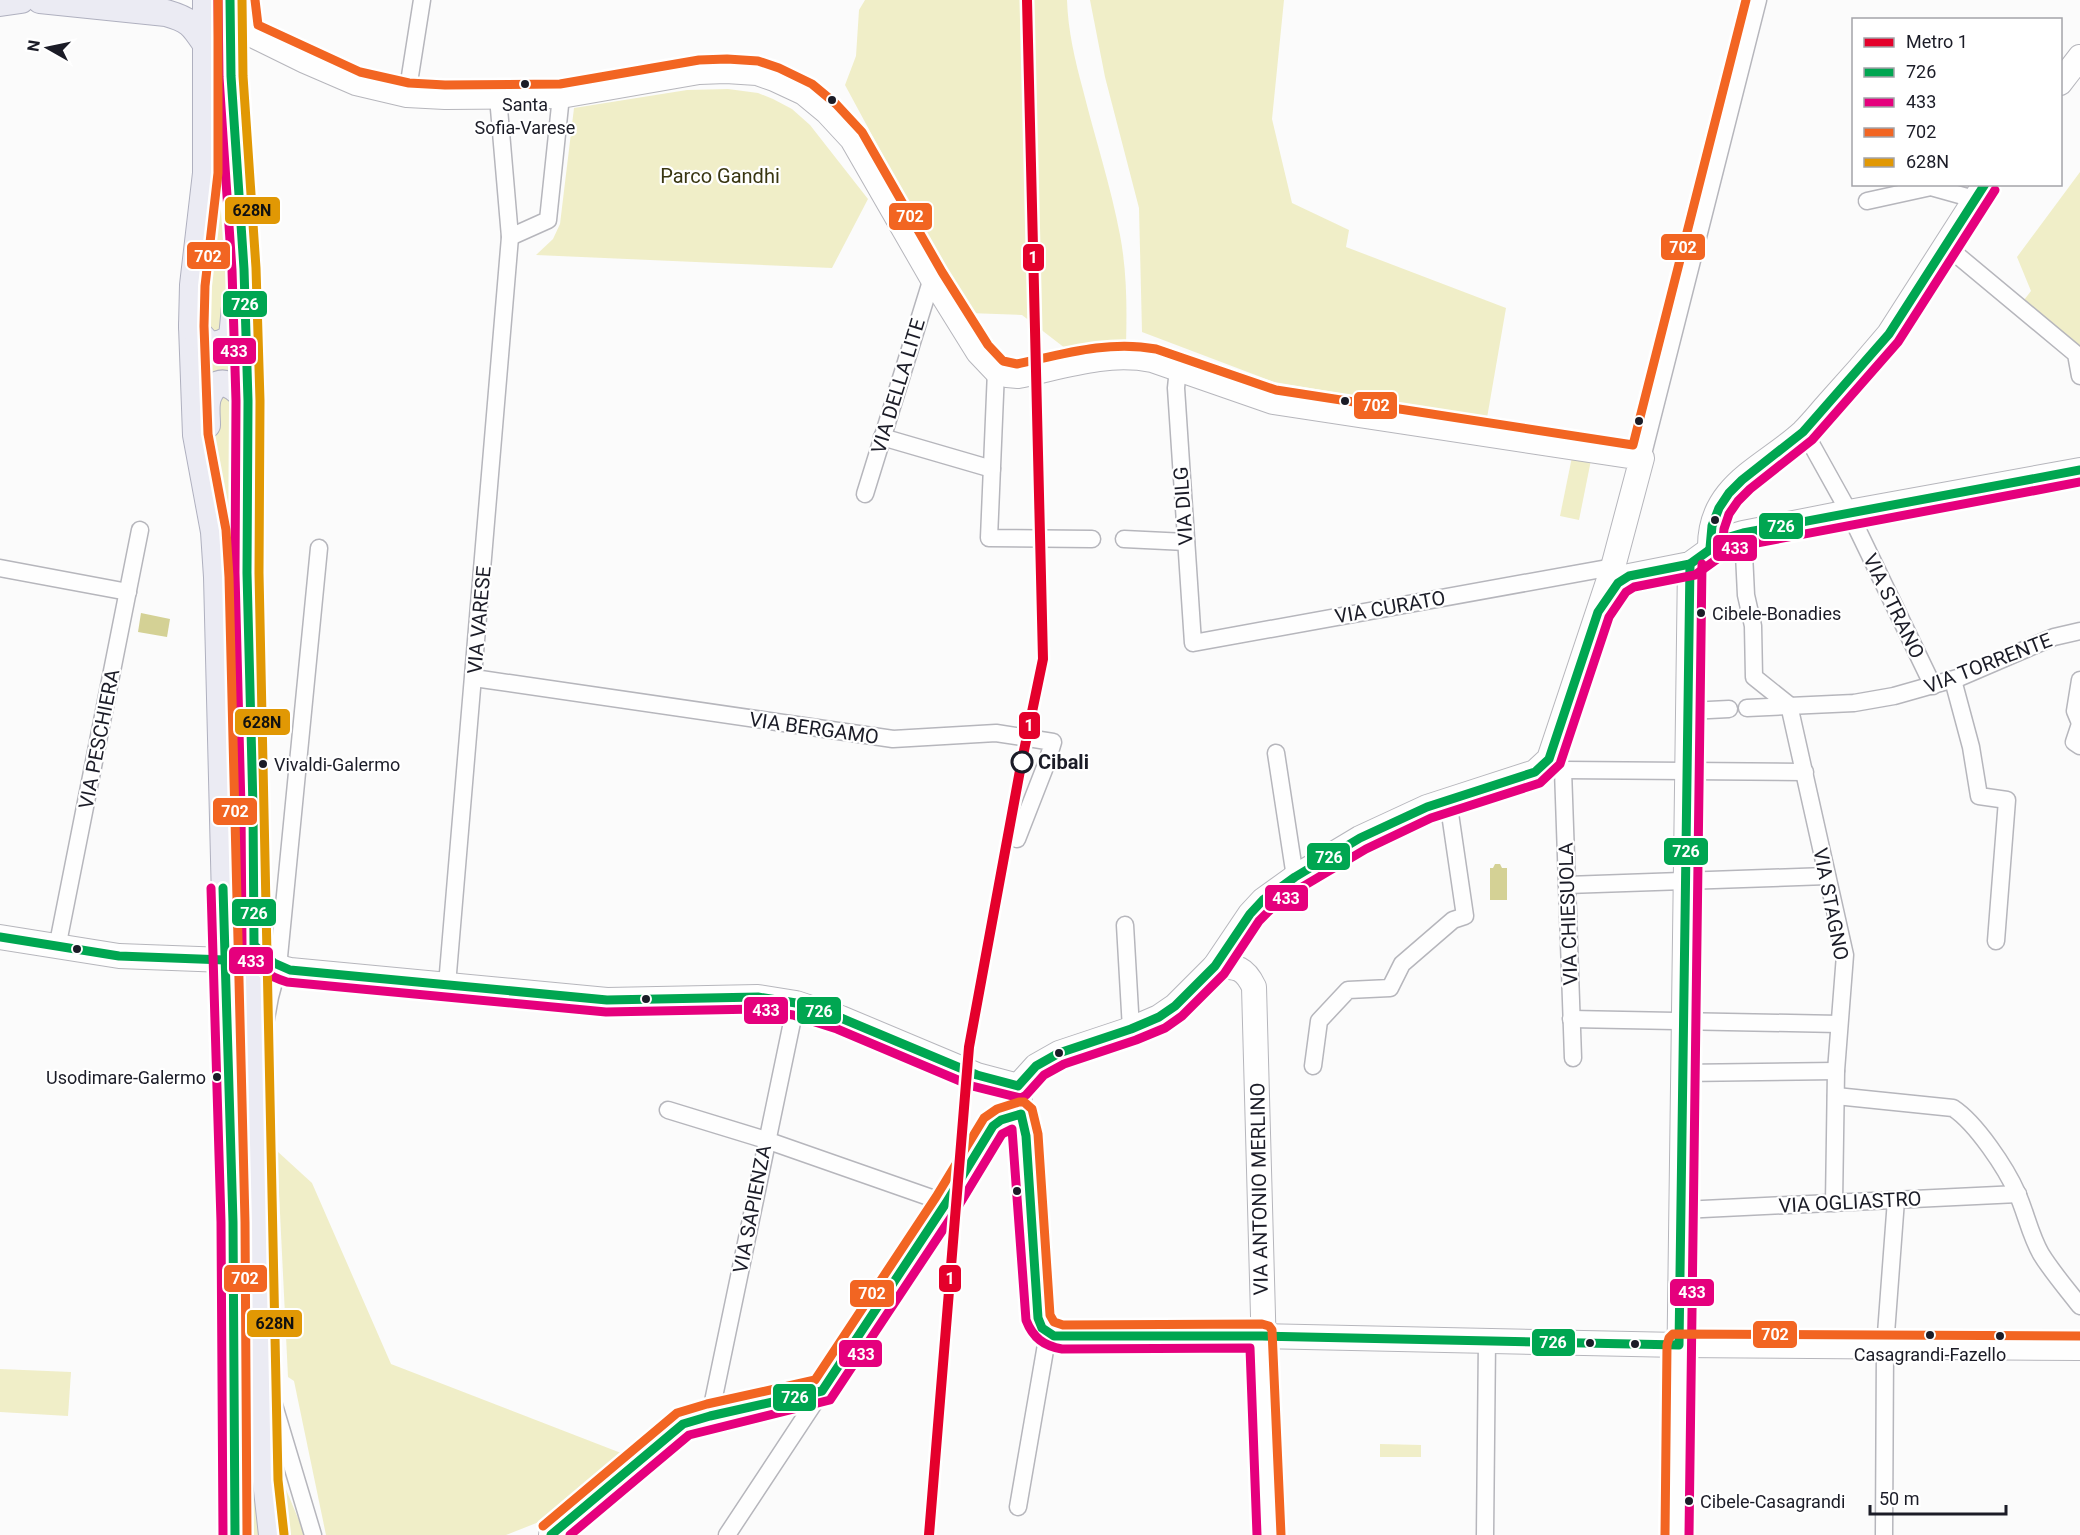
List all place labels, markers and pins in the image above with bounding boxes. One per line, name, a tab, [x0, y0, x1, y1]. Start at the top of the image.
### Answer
marker: Santa Sofia-Varese	[519, 78, 531, 90]
place label: Santa Sofia-Varese	[475, 94, 575, 138]
unlabelled marker	[826, 94, 838, 106]
unlabelled marker	[1339, 395, 1351, 407]
unlabelled marker	[1633, 415, 1645, 427]
unlabelled marker	[1709, 514, 1721, 526]
place label: Cibele-Bonadies	[1712, 603, 1841, 624]
marker: Cibele-Bonadies	[1695, 607, 1707, 619]
place label: Cibali	[1038, 750, 1089, 774]
marker: Cibali	[1011, 751, 1033, 773]
place label: Vivaldi-Galermo	[274, 754, 400, 775]
marker: Vivaldi-Galermo	[257, 758, 269, 770]
unlabelled marker	[71, 943, 83, 955]
unlabelled marker	[640, 993, 652, 1005]
unlabelled marker	[1053, 1047, 1065, 1059]
place label: Usodimare-Galermo	[46, 1067, 206, 1088]
marker: Usodimare-Galermo	[211, 1071, 223, 1083]
unlabelled marker	[1011, 1185, 1023, 1197]
marker: Casagrandi-Fazello	[1924, 1329, 1936, 1341]
unlabelled marker	[1994, 1330, 2006, 1342]
unlabelled marker	[1584, 1337, 1596, 1349]
unlabelled marker	[1629, 1338, 1641, 1350]
place label: Casagrandi-Fazello	[1854, 1344, 2006, 1365]
place label: Cibele-Casagrandi	[1700, 1491, 1845, 1512]
marker: Cibele-Casagrandi	[1683, 1495, 1695, 1507]

